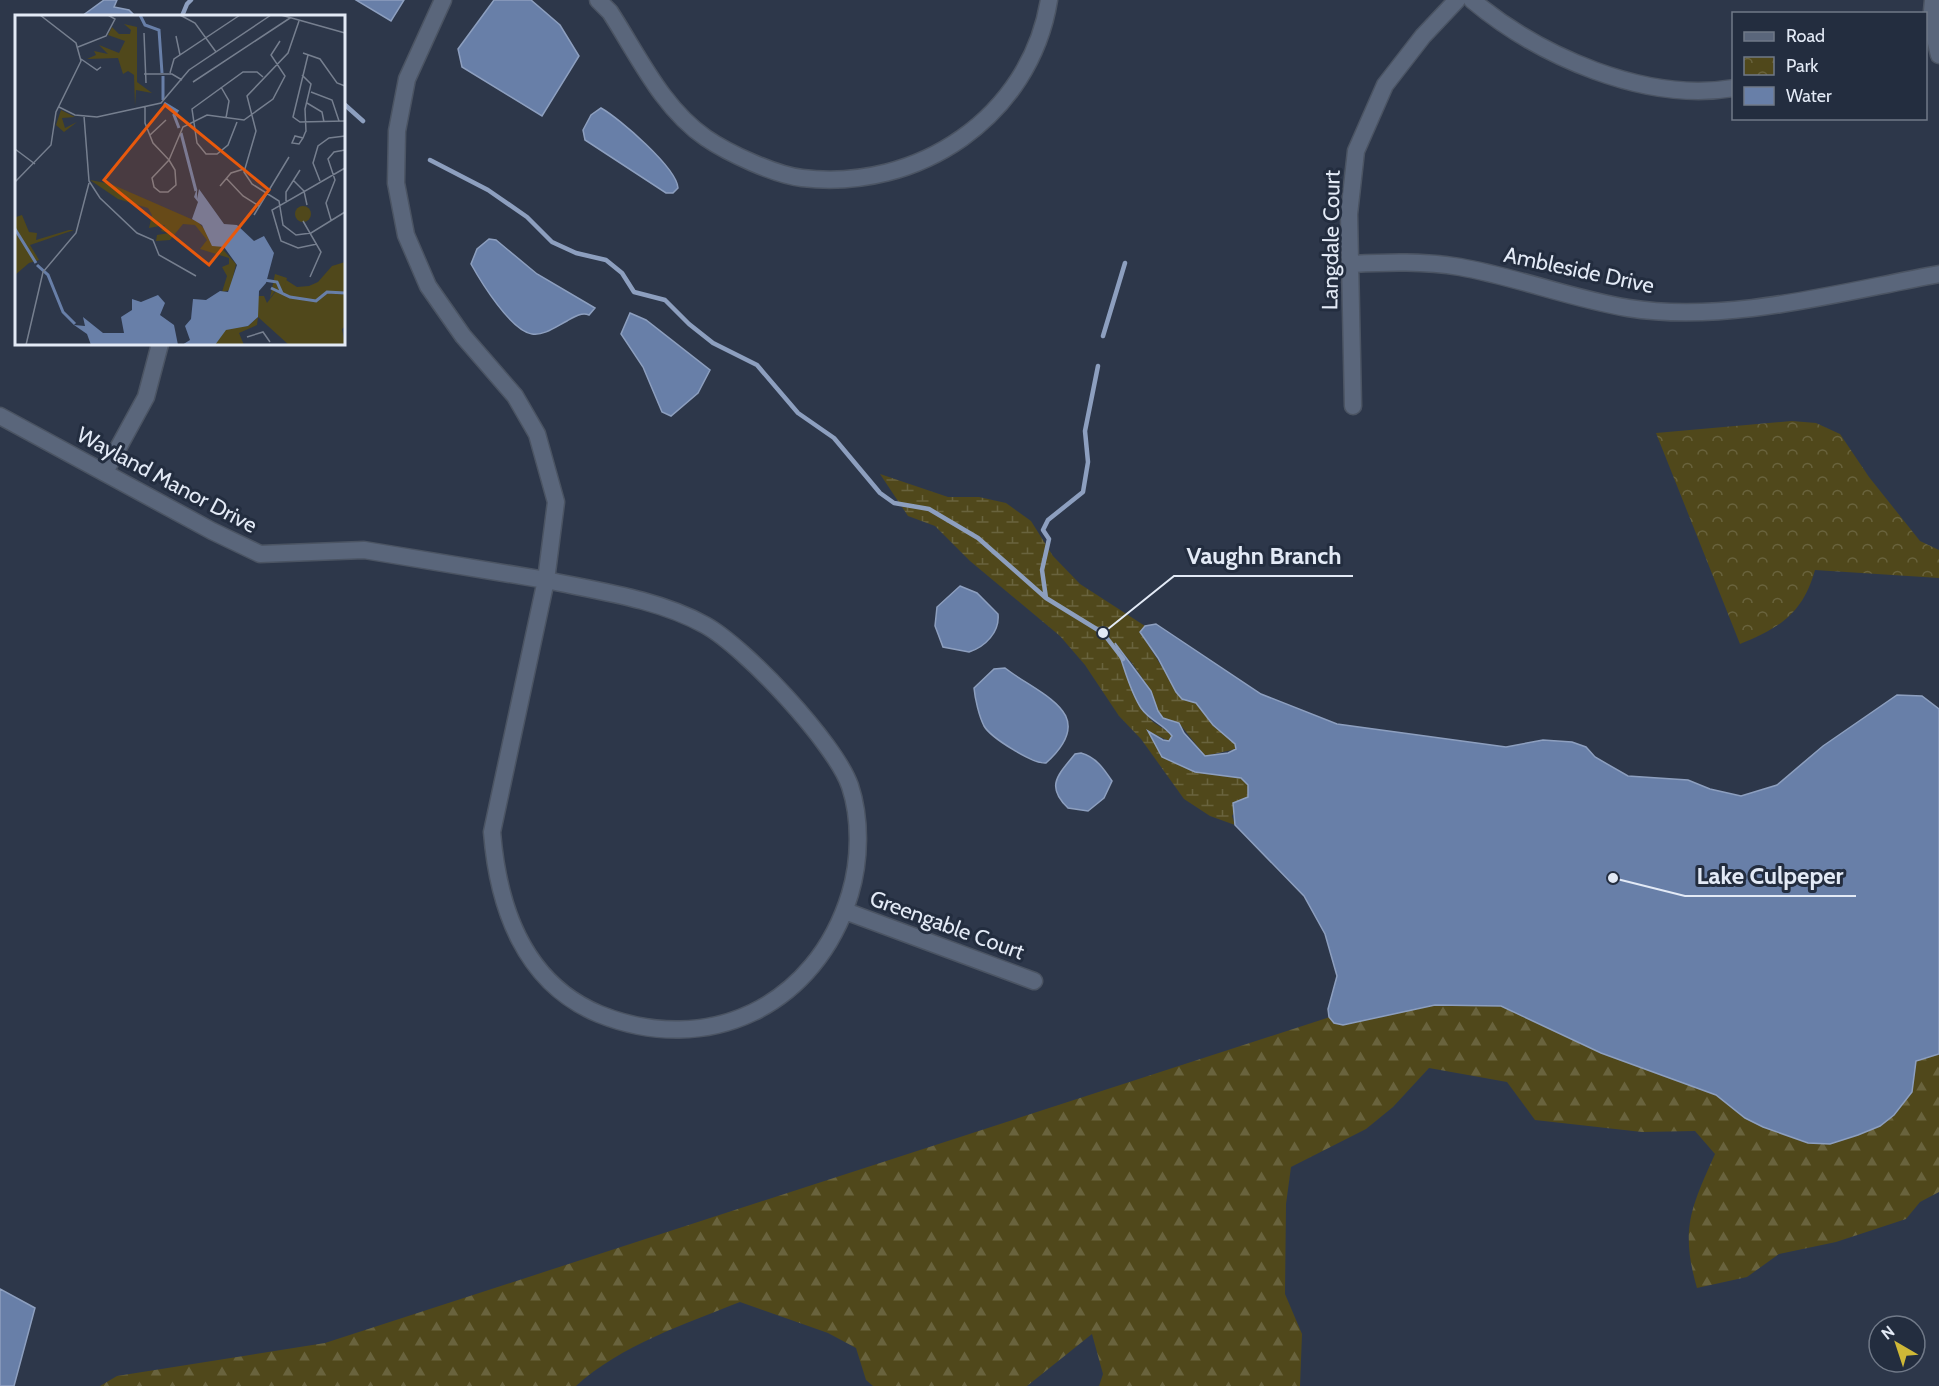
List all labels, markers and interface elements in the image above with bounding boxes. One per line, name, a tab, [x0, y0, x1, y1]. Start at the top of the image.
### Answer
legend	[1732, 12, 1927, 120]
inset map	[15, 15, 345, 345]
text: Road	[1786, 25, 1825, 47]
text: Park	[1786, 55, 1819, 77]
text: Water	[1786, 85, 1832, 107]
street label: Langdale Court	[1316, 169, 1346, 310]
street label: Ambleside Drive	[1501, 241, 1657, 299]
street label: Wayland Manor Drive	[72, 421, 262, 539]
callout: Vaughn Branch	[1174, 534, 1353, 576]
text: Vaughn Branch	[1187, 541, 1341, 570]
callout: Lake Culpeper	[1685, 854, 1856, 896]
text: Lake Culpeper	[1697, 861, 1844, 890]
street label: Greengable Court	[866, 885, 1028, 966]
north arrow	[1867, 1314, 1927, 1374]
text: N	[1878, 1322, 1898, 1344]

